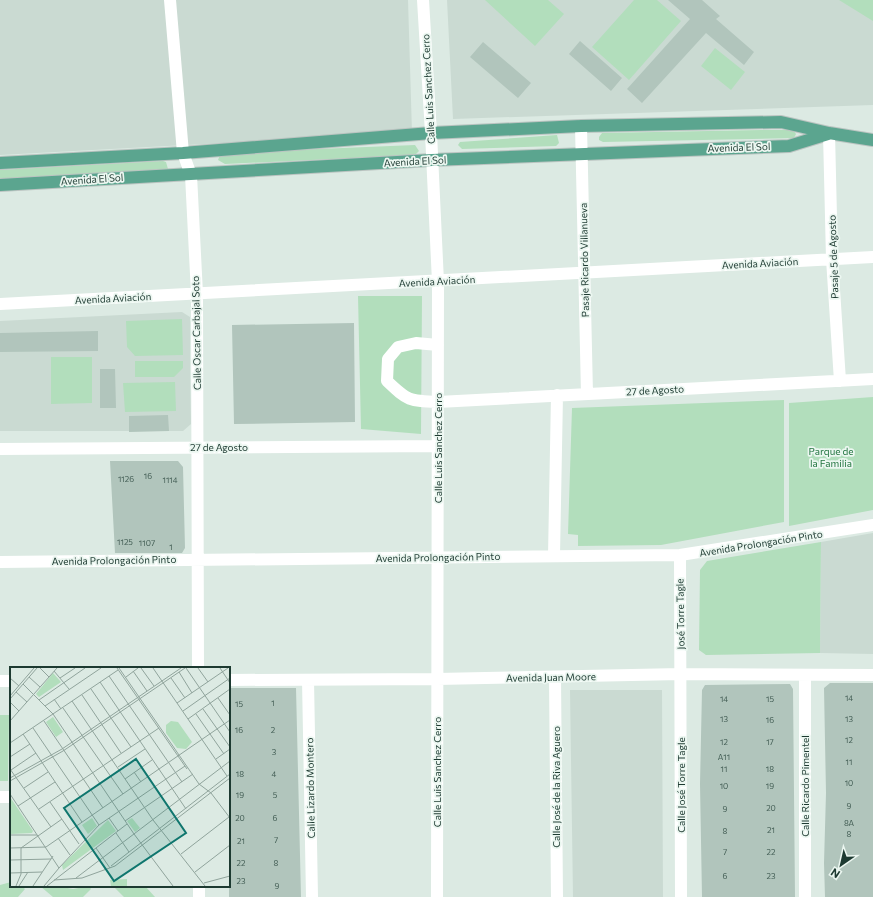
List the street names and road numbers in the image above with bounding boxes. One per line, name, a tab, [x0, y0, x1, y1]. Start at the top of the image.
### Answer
street label: Calle Luis Sanchez Cerro	[419, 34, 437, 144]
street label: Avenida El Sol	[707, 140, 771, 154]
street label: Avenida El Sol	[383, 153, 447, 169]
street label: Avenida El Sol	[60, 171, 124, 187]
street label: Pasaje Ricardo Villanueva	[577, 203, 591, 317]
street label: Pasaje 5 de Agosto	[826, 215, 840, 299]
street label: Avenida Aviación	[721, 255, 799, 271]
street label: Avenida Aviación	[398, 273, 476, 289]
street label: Calle Oscar Carbajal Soto	[189, 276, 203, 390]
street label: Avenida Aviación	[74, 290, 152, 306]
street label: 27 de Agosto	[626, 382, 684, 398]
street label: Calle Luis Sanchez Cerro	[432, 393, 444, 503]
street label: 27 de Agosto	[190, 441, 248, 453]
street label: Avenida Prolongación Pinto	[699, 527, 823, 559]
street label: Avenida Prolongación Pinto	[376, 550, 500, 564]
street label: Avenida Prolongación Pinto	[52, 553, 176, 567]
street label: José Torre Tagle	[673, 578, 687, 650]
street label: Avenida Juan Moore	[506, 670, 596, 684]
street label: Calle Luis Sanchez Cerro	[431, 717, 443, 827]
street label: Calle José de la Riva Aguero	[550, 726, 562, 848]
street label: Calle Ricardo Pimentel	[799, 735, 811, 837]
street label: Calle José Torre Tagle	[675, 737, 687, 833]
street label: Calle Lizardo Montero	[303, 738, 317, 838]

